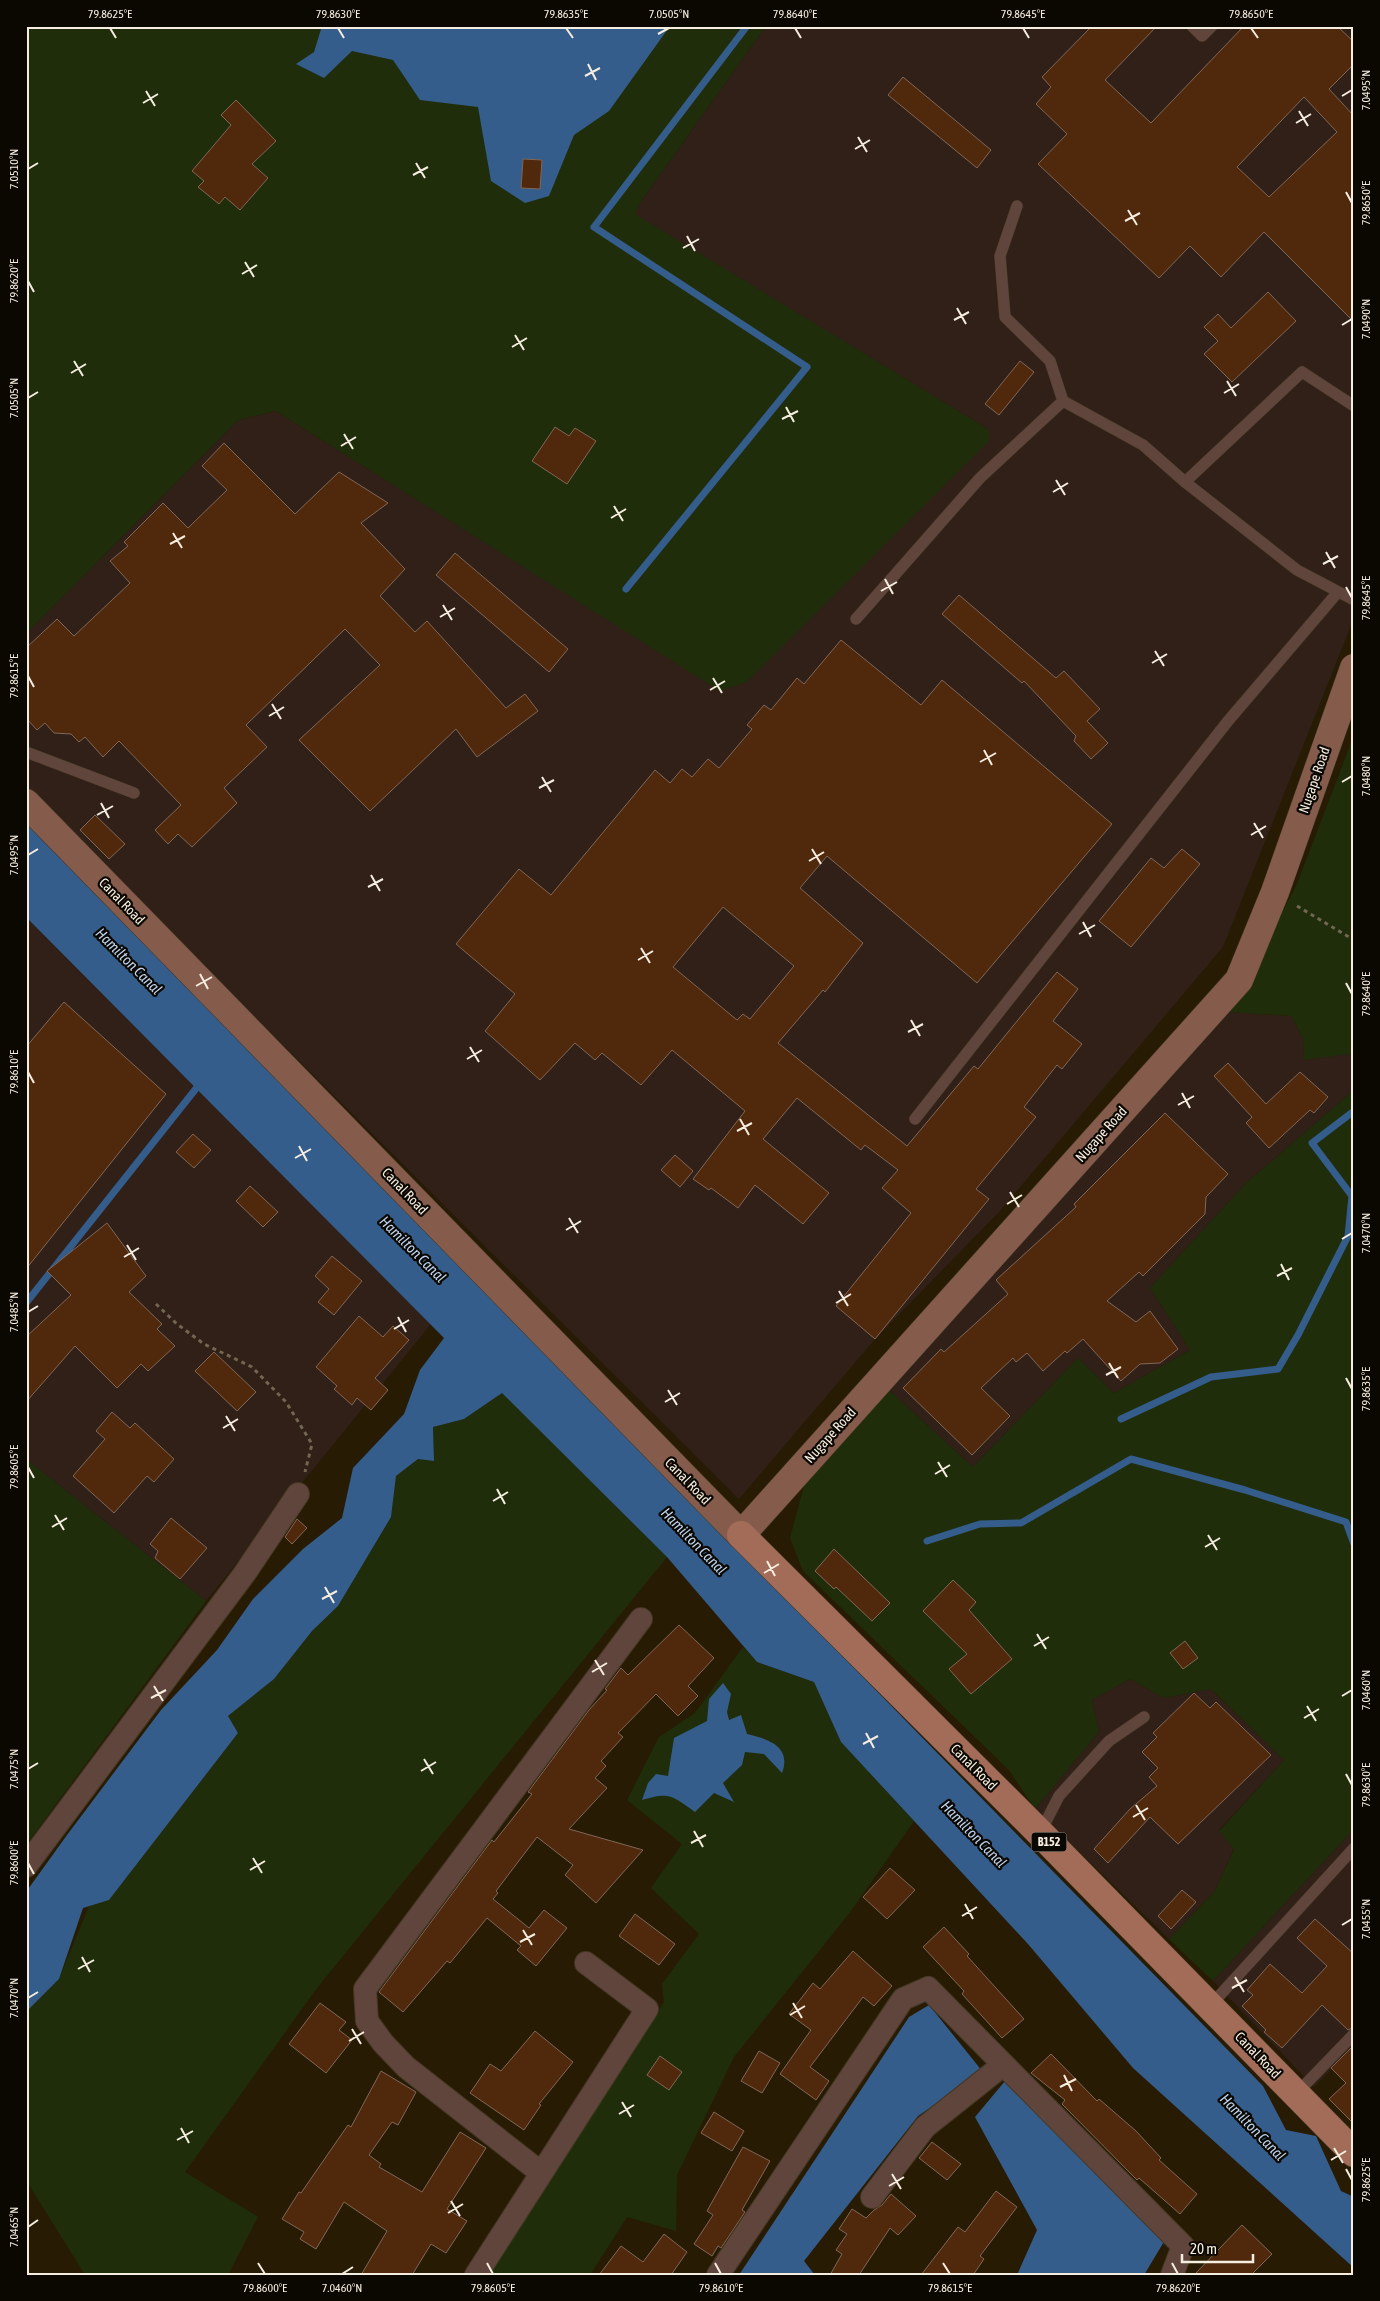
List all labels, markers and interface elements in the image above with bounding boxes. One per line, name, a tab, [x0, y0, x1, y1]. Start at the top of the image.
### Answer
text: 79.8625°E	[88, 7, 132, 21]
text: 79.8630°E	[316, 7, 360, 21]
text: 79.8635°E	[544, 7, 588, 21]
text: 7.0505°N	[649, 7, 689, 21]
text: 79.8640°E	[773, 7, 817, 21]
text: 79.8645°E	[1001, 7, 1045, 21]
text: 79.8650°E	[1229, 7, 1273, 21]
text: 7.0495°N	[1359, 70, 1373, 110]
text: 7.0510°N	[7, 149, 21, 189]
text: 79.8650°E	[1359, 181, 1373, 225]
text: 79.8620°E	[7, 259, 21, 303]
text: 7.0490°N	[1359, 299, 1373, 339]
text: 7.0505°N	[7, 378, 21, 418]
text: 79.8645°E	[1359, 576, 1373, 620]
text: 79.8615°E	[7, 654, 21, 698]
street label: Nugape Road	[1295, 745, 1333, 815]
text: 7.0480°N	[1359, 756, 1373, 796]
text: 7.0495°N	[7, 835, 21, 875]
street label: Canal Road	[96, 874, 148, 928]
water label: Hamilton Canal	[92, 924, 166, 998]
text: 79.8640°E	[1359, 972, 1373, 1016]
text: 79.8610°E	[7, 1050, 21, 1094]
street label: Nugape Road	[1072, 1103, 1130, 1165]
street label: Canal Road	[379, 1164, 431, 1218]
water label: Hamilton Canal	[376, 1212, 450, 1286]
text: 7.0470°N	[1359, 1213, 1373, 1253]
text: 7.0485°N	[7, 1292, 21, 1332]
text: 79.8635°E	[1359, 1367, 1373, 1411]
street label: Nugape Road	[801, 1404, 859, 1466]
text: 79.8605°E	[7, 1445, 21, 1489]
street label: Canal Road	[662, 1454, 714, 1508]
water label: Hamilton Canal	[658, 1504, 730, 1578]
text: 7.0460°N	[1359, 1670, 1373, 1710]
street label: Canal Road	[948, 1741, 1000, 1793]
text: 7.0475°N	[7, 1749, 21, 1789]
text: 79.8630°E	[1359, 1763, 1373, 1807]
water label: Hamilton Canal	[938, 1797, 1010, 1871]
road number: B152	[1032, 1832, 1066, 1851]
text: 79.8600°E	[7, 1841, 21, 1885]
text: 7.0455°N	[1359, 1899, 1373, 1939]
text: 7.0470°N	[7, 1978, 21, 2018]
street label: Canal Road	[1232, 2028, 1284, 2082]
water label: Hamilton Canal	[1217, 2090, 1289, 2164]
text: 79.8625°E	[1359, 2158, 1373, 2202]
text: 7.0465°N	[7, 2207, 21, 2247]
scale bar	[1182, 2231, 1254, 2263]
text: 20 m	[1190, 2240, 1217, 2257]
text: 79.8600°E	[243, 2281, 287, 2295]
text: 7.0460°N	[322, 2281, 362, 2295]
text: 79.8605°E	[471, 2281, 515, 2295]
text: 79.8610°E	[699, 2281, 743, 2295]
text: 79.8615°E	[928, 2281, 972, 2295]
text: 79.8620°E	[1156, 2281, 1200, 2295]

